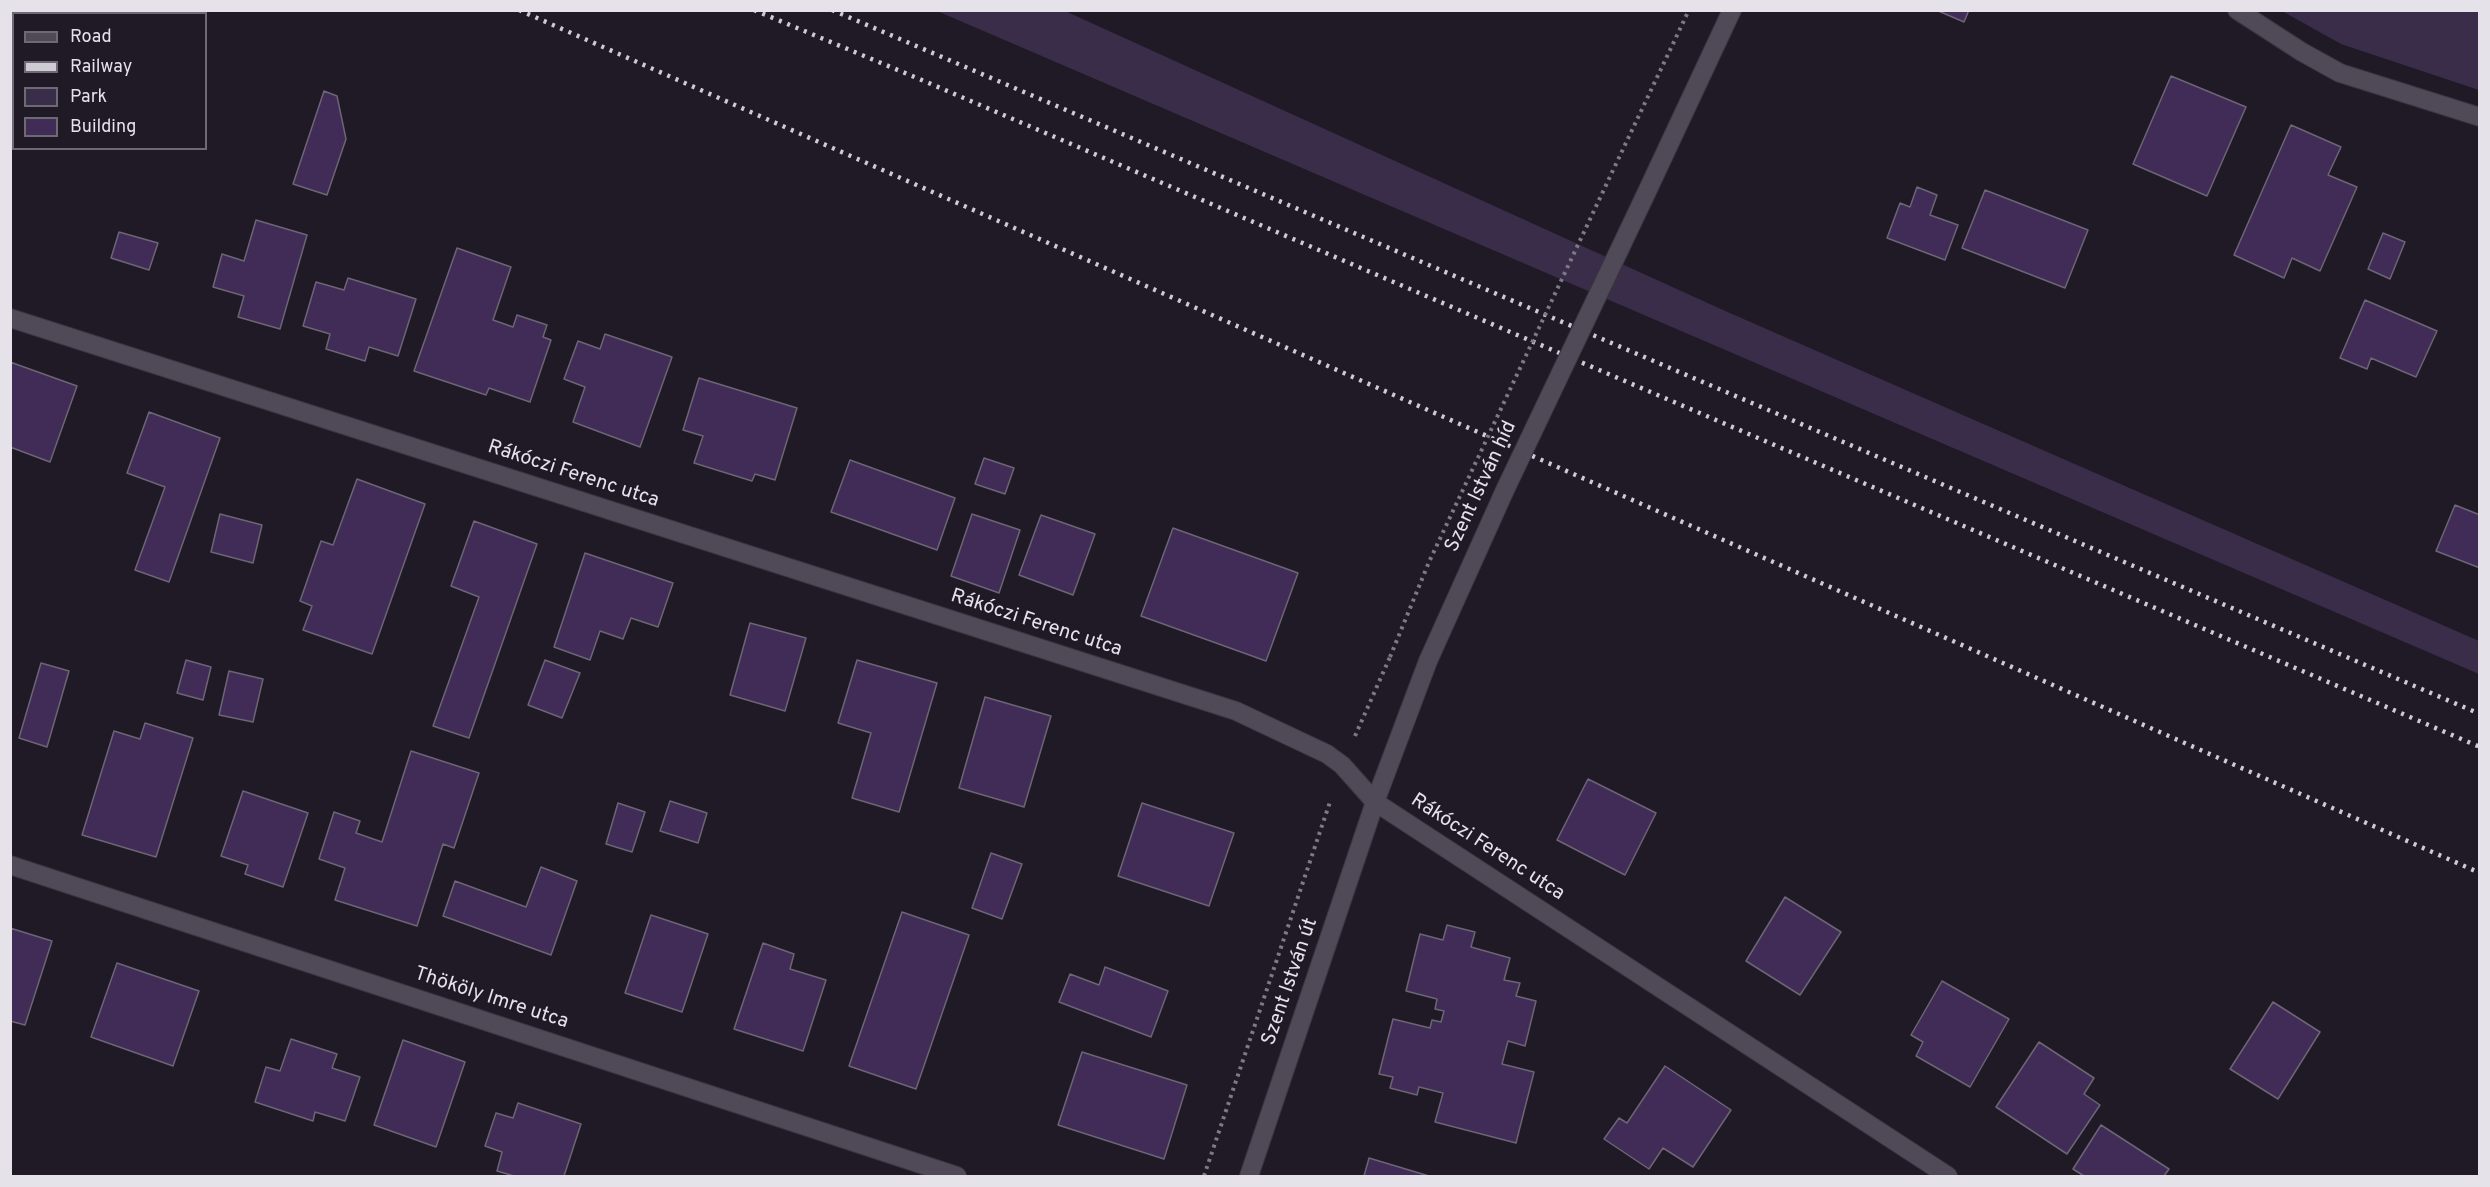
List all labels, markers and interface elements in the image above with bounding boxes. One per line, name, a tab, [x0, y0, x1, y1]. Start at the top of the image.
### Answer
legend	[12, 12, 207, 150]
text: Road	[70, 26, 112, 49]
text: Railway	[70, 56, 132, 79]
text: Park	[70, 86, 107, 109]
text: Building	[70, 116, 136, 139]
street label: Szent István híd	[1441, 418, 1523, 556]
street label: Rákóczi Ferenc utca	[484, 436, 662, 514]
street label: Rákóczi Ferenc utca	[947, 585, 1125, 663]
street label: Rákóczi Ferenc utca	[1406, 789, 1568, 907]
street label: Szent István út	[1258, 915, 1324, 1049]
street label: Thököly Imre utca	[411, 963, 571, 1035]

